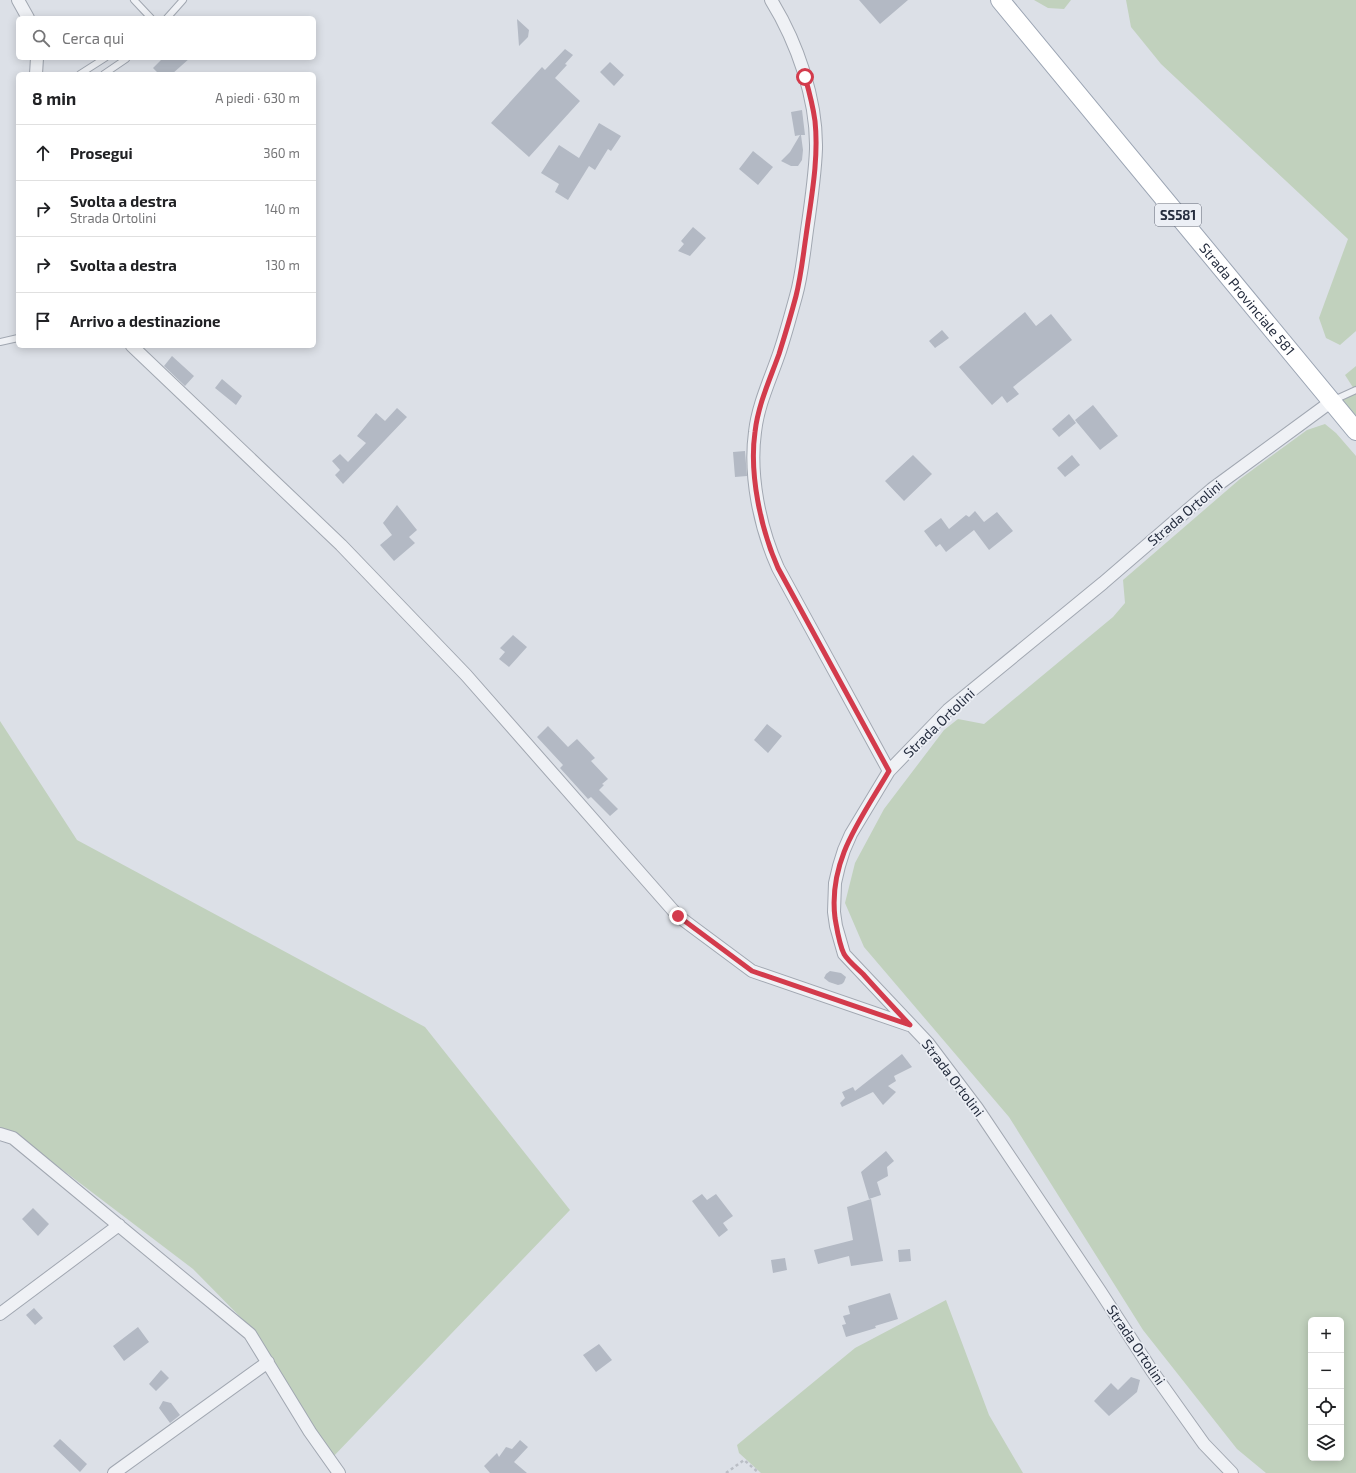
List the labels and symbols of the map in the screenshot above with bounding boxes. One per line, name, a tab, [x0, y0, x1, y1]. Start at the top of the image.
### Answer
route start	[796, 68, 814, 86]
road number: SS581	[1155, 204, 1201, 226]
street label: Strada Provinciale 581	[1196, 239, 1299, 358]
street label: Strada Ortolini	[1144, 476, 1226, 549]
street label: Strada Ortolini	[899, 684, 978, 761]
route end	[669, 907, 687, 925]
street label: Strada Ortolini	[919, 1036, 988, 1120]
street label: Strada Ortolini	[1103, 1302, 1169, 1388]

